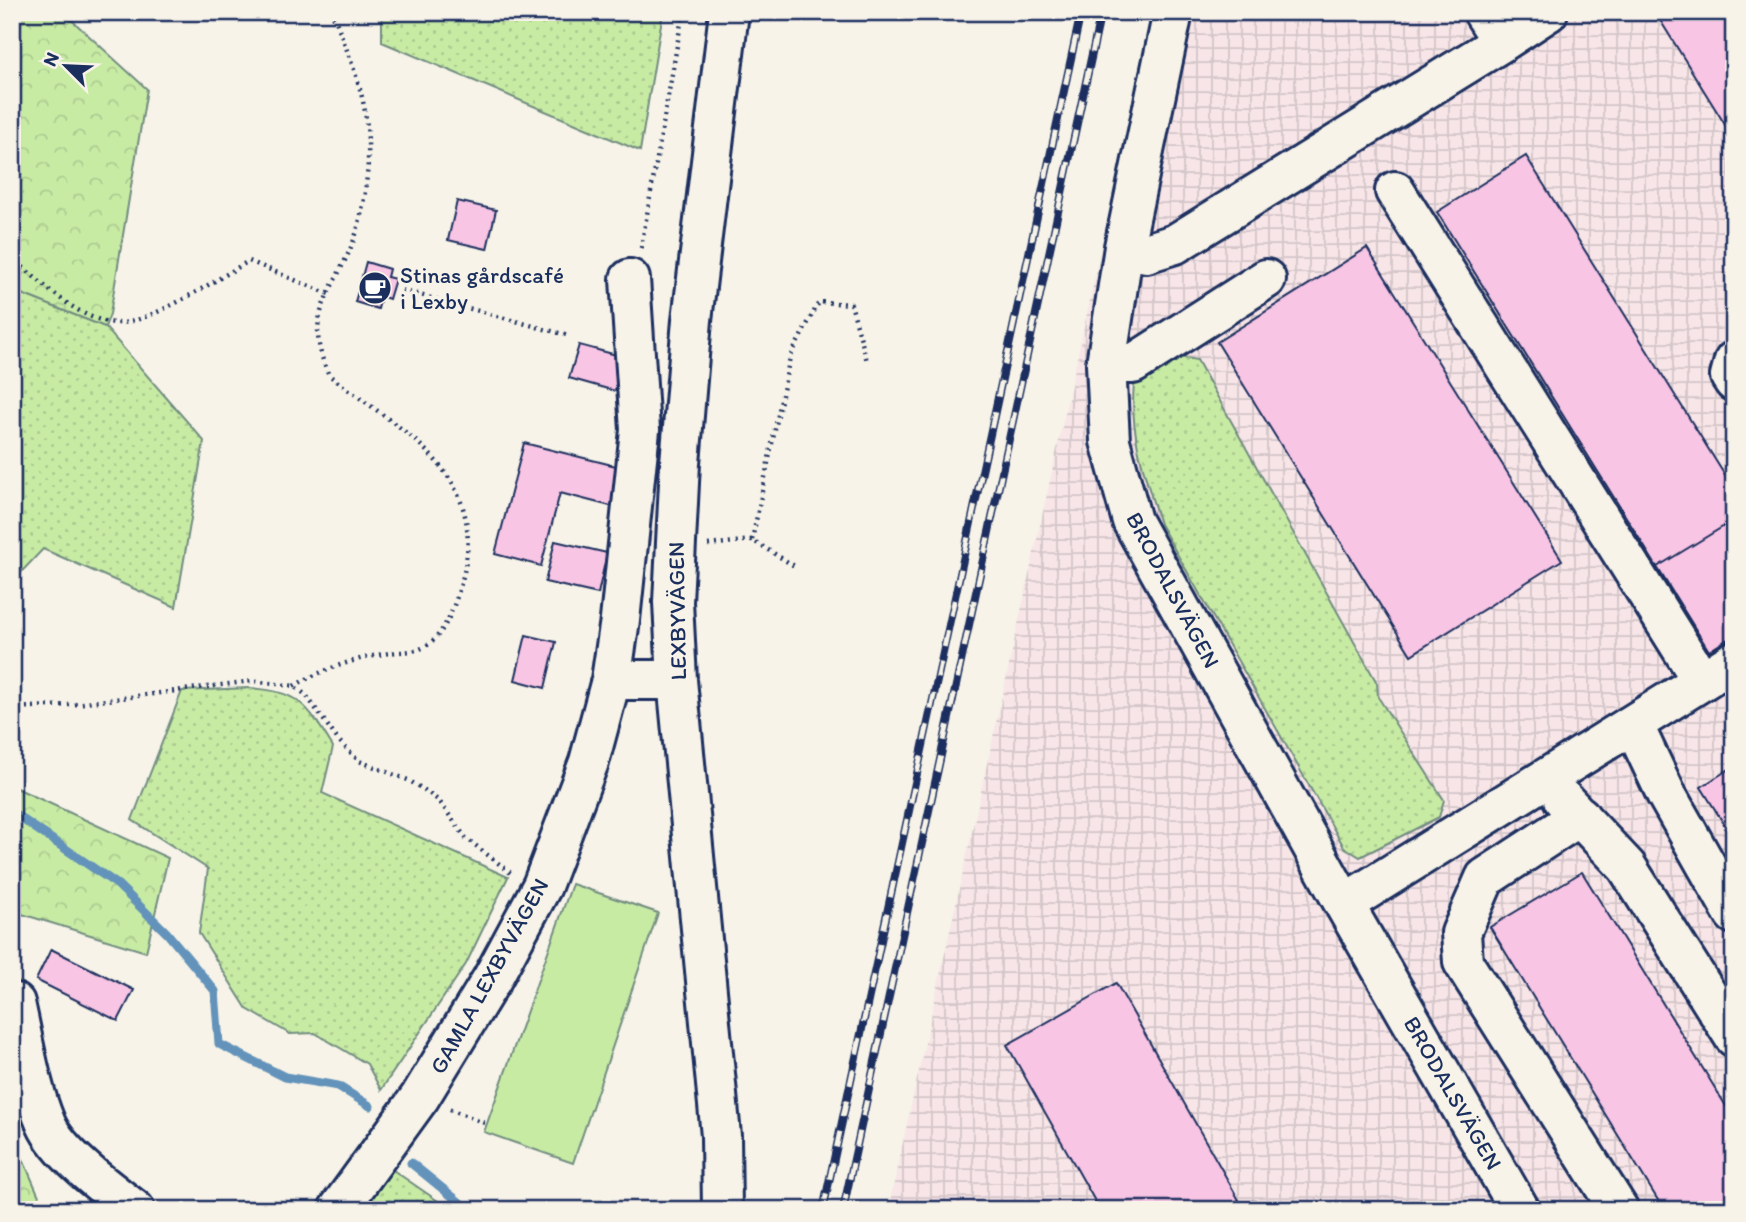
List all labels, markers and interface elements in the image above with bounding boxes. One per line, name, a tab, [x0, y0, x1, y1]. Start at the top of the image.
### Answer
north arrow	[32, 32, 102, 102]
text: N	[38, 49, 64, 70]
place label: Stinas gårdscafé i Lexby	[400, 261, 564, 315]
cafe icon: Stinas gårdscafé i Lexby	[356, 269, 394, 307]
street label: BRODALSVÄGEN	[1120, 507, 1226, 673]
street label: LEXBYVÄGEN	[662, 541, 692, 681]
street label: GAMLA LEXBYVÄGEN	[424, 873, 554, 1079]
street label: BRODALSVÄGEN	[1398, 1011, 1508, 1175]

